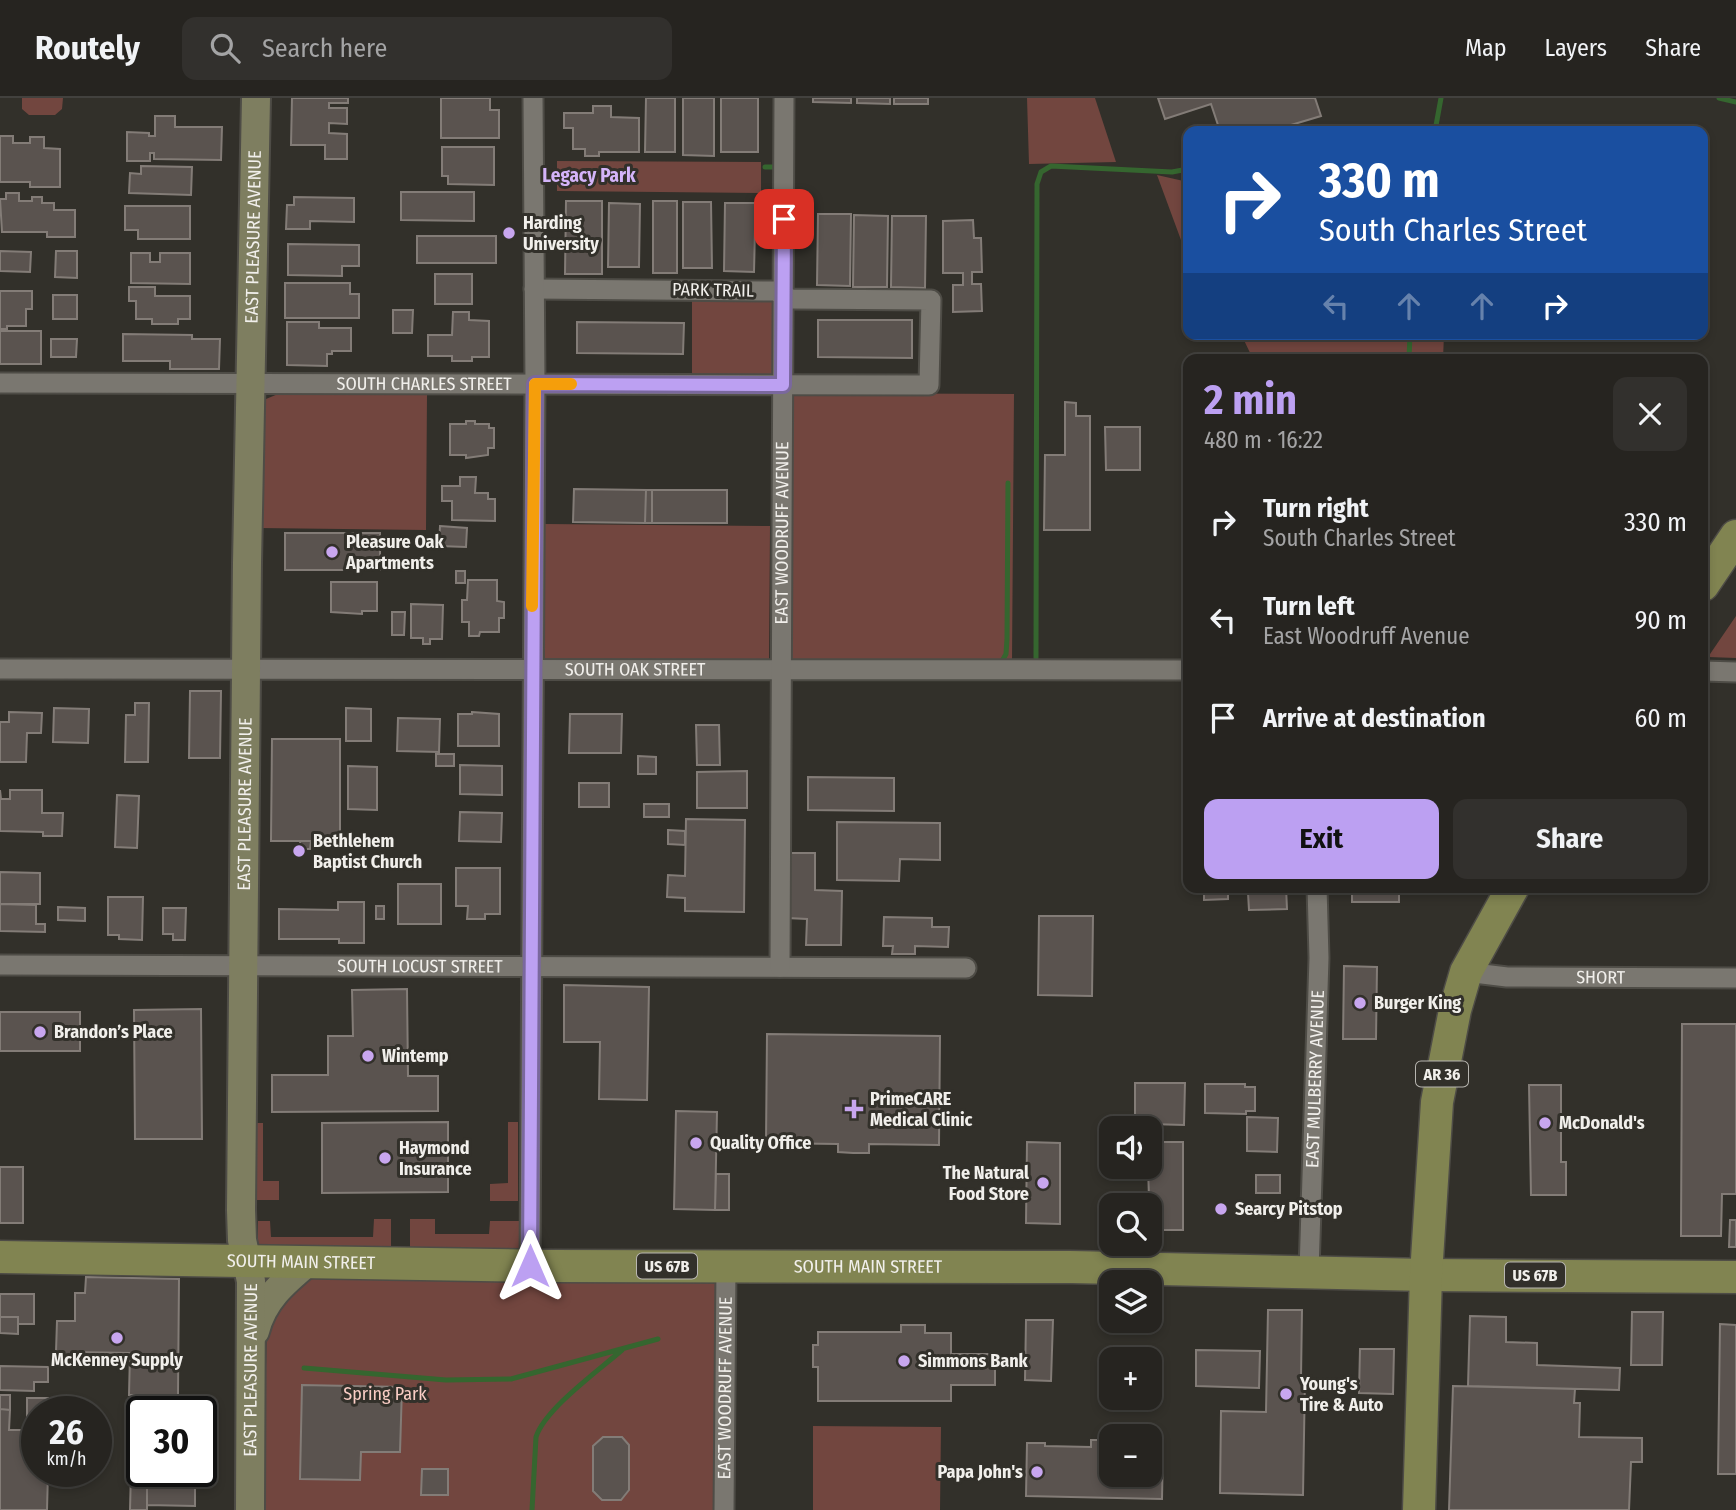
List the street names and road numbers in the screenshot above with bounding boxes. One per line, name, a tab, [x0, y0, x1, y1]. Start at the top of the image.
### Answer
street label: EAST PLEASURE AVENUE	[241, 150, 266, 324]
street label: PARK TRAIL	[672, 278, 754, 302]
street label: SOUTH CHARLES STREET	[336, 373, 512, 395]
street label: EAST WOODRUFF AVENUE	[771, 442, 793, 624]
street label: SOUTH OAK STREET	[565, 658, 706, 681]
street label: EAST PLEASURE AVENUE	[233, 717, 257, 891]
street label: SOUTH LOCUST STREET	[337, 955, 503, 978]
street label: SHORT	[1576, 966, 1626, 989]
street label: EAST MULBERRY AVENUE	[1301, 990, 1329, 1168]
road number: AR 36	[1416, 1062, 1468, 1086]
street label: SOUTH MAIN STREET	[227, 1250, 376, 1274]
road number: US 67B	[637, 1254, 697, 1278]
street label: SOUTH MAIN STREET	[794, 1255, 943, 1278]
road number: US 67B	[1505, 1262, 1565, 1288]
street label: EAST PLEASURE AVENUE	[239, 1283, 262, 1457]
street label: EAST WOODRUFF AVENUE	[713, 1297, 737, 1479]

